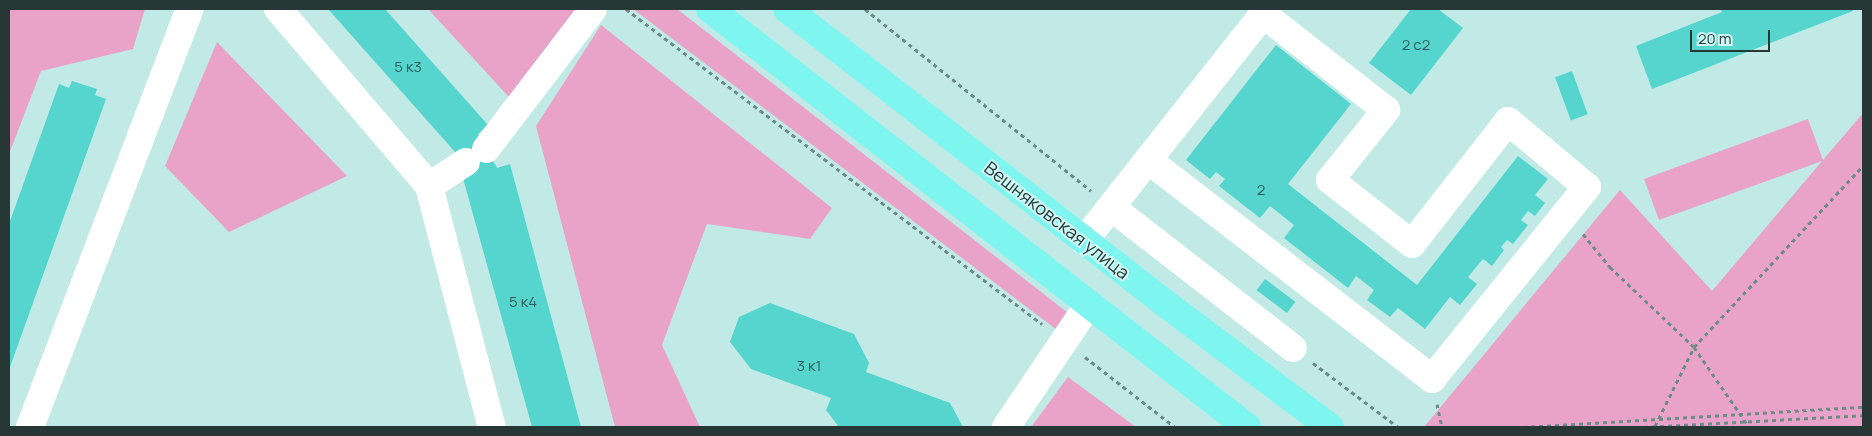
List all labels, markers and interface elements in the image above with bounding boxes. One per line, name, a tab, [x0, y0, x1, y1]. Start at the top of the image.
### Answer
scale bar	[1692, 20, 1772, 52]
text: 20 m	[1698, 28, 1731, 49]
house number: 2 с2	[1402, 36, 1430, 54]
house number: 5 к3	[394, 58, 422, 76]
street label: Вешняковская улица	[980, 157, 1134, 283]
house number: 2	[1257, 181, 1265, 199]
house number: 5 к4	[509, 293, 537, 311]
house number: 3 к1	[797, 357, 821, 375]

